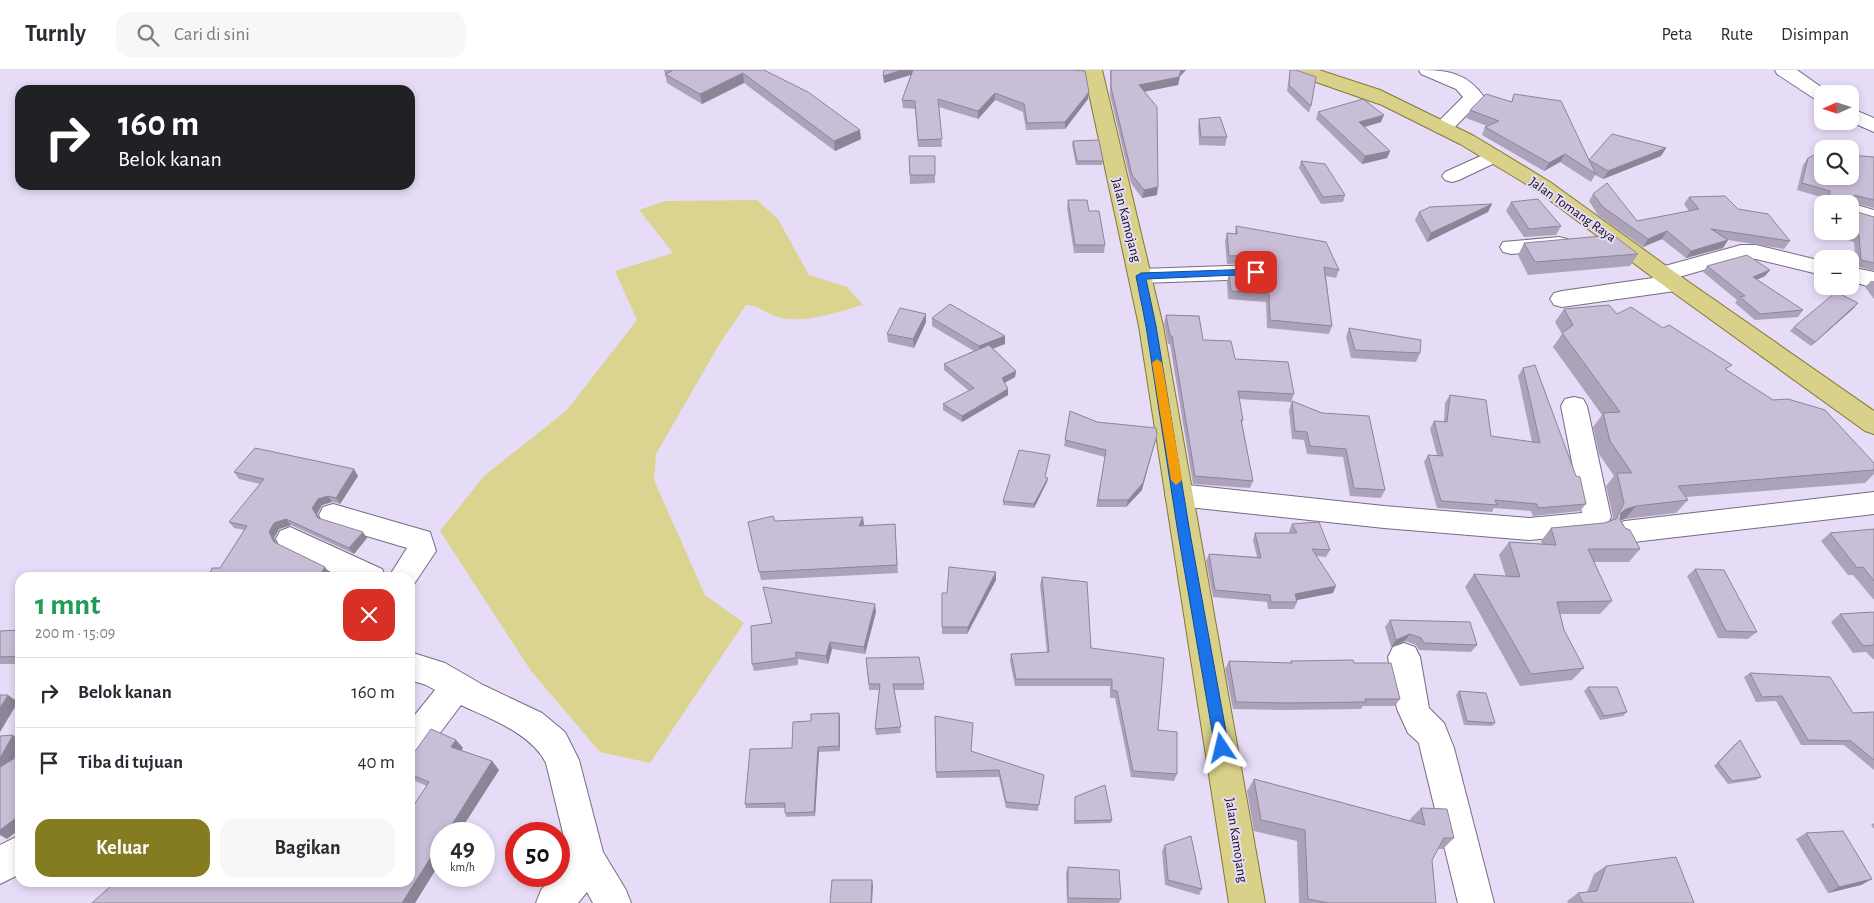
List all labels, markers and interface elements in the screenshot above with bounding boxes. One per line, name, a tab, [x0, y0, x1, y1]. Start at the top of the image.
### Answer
search box	[116, 12, 466, 57]
icon: search	[134, 21, 162, 49]
text: Turnly	[25, 22, 86, 46]
text: Cari di sini	[174, 25, 250, 44]
text: Peta	[1661, 26, 1692, 44]
text: Rute	[1720, 26, 1753, 44]
text: Disimpan	[1781, 26, 1849, 44]
north arrow	[1814, 85, 1859, 130]
map controls	[1814, 85, 1859, 295]
icon: right	[35, 105, 100, 170]
text: 160 m	[118, 107, 199, 142]
button: search	[1814, 140, 1859, 185]
text: Belok kanan	[118, 148, 222, 170]
street label: Jalan Tomang Raya	[1526, 175, 1619, 245]
street label: Jalan Kamojang	[1109, 177, 1143, 264]
button: +	[1814, 195, 1859, 240]
button: −	[1814, 250, 1859, 295]
pin	[1235, 251, 1277, 293]
icon: arrive	[1242, 258, 1270, 286]
button: close	[343, 589, 395, 641]
text: 1 mnt	[35, 590, 100, 620]
text: 200 m · 15:09	[35, 625, 115, 641]
icon: right	[35, 679, 63, 707]
text: Belok kanan	[78, 683, 172, 702]
text: 160 m	[351, 683, 395, 702]
position arrow	[1195, 721, 1247, 773]
icon: arrive	[35, 749, 63, 777]
text: Tiba di tujuan	[78, 753, 183, 772]
text: 40 m	[357, 753, 395, 772]
street label: Jalan Kamojang	[1222, 797, 1250, 884]
button: Keluar	[35, 819, 210, 877]
button: Bagikan	[220, 819, 395, 877]
speed limit sign: 50	[505, 822, 570, 887]
text: 49	[450, 836, 475, 861]
text: km/h	[450, 861, 475, 873]

